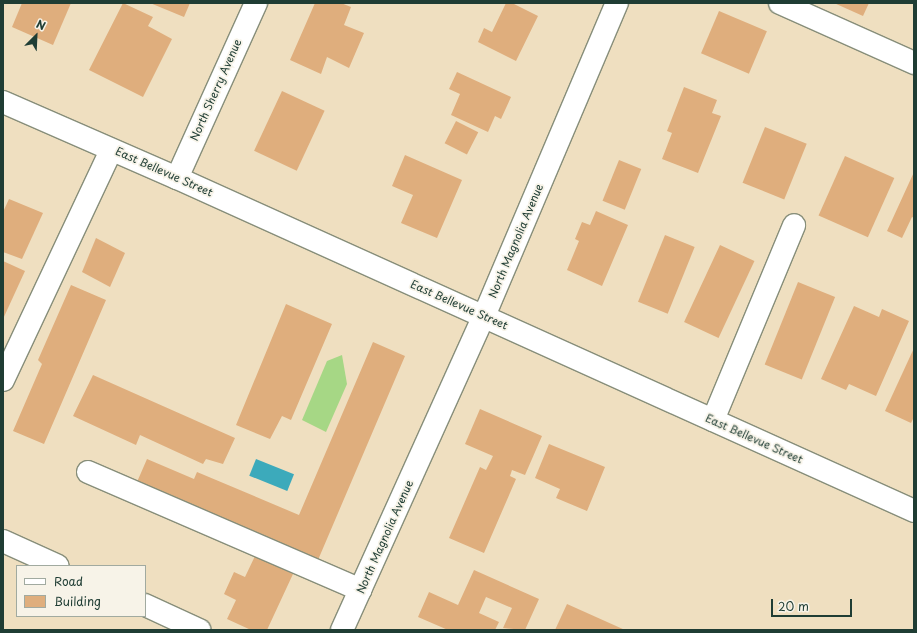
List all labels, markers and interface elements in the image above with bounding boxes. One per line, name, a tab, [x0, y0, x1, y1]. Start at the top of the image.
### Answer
text: N	[34, 15, 49, 34]
north arrow	[16, 16, 56, 56]
street label: North Sherry Avenue	[187, 37, 245, 143]
street label: East Bellevue Street	[113, 144, 215, 200]
street label: North Magnolia Avenue	[486, 181, 546, 301]
street label: East Bellevue Street	[408, 277, 510, 333]
street label: East Bellevue Street	[703, 411, 805, 467]
street label: North Magnolia Avenue	[354, 477, 416, 597]
legend	[16, 565, 146, 617]
text: Road	[54, 572, 83, 590]
scale bar	[773, 591, 854, 617]
text: Building	[54, 592, 101, 610]
text: 20 m	[778, 597, 809, 615]

